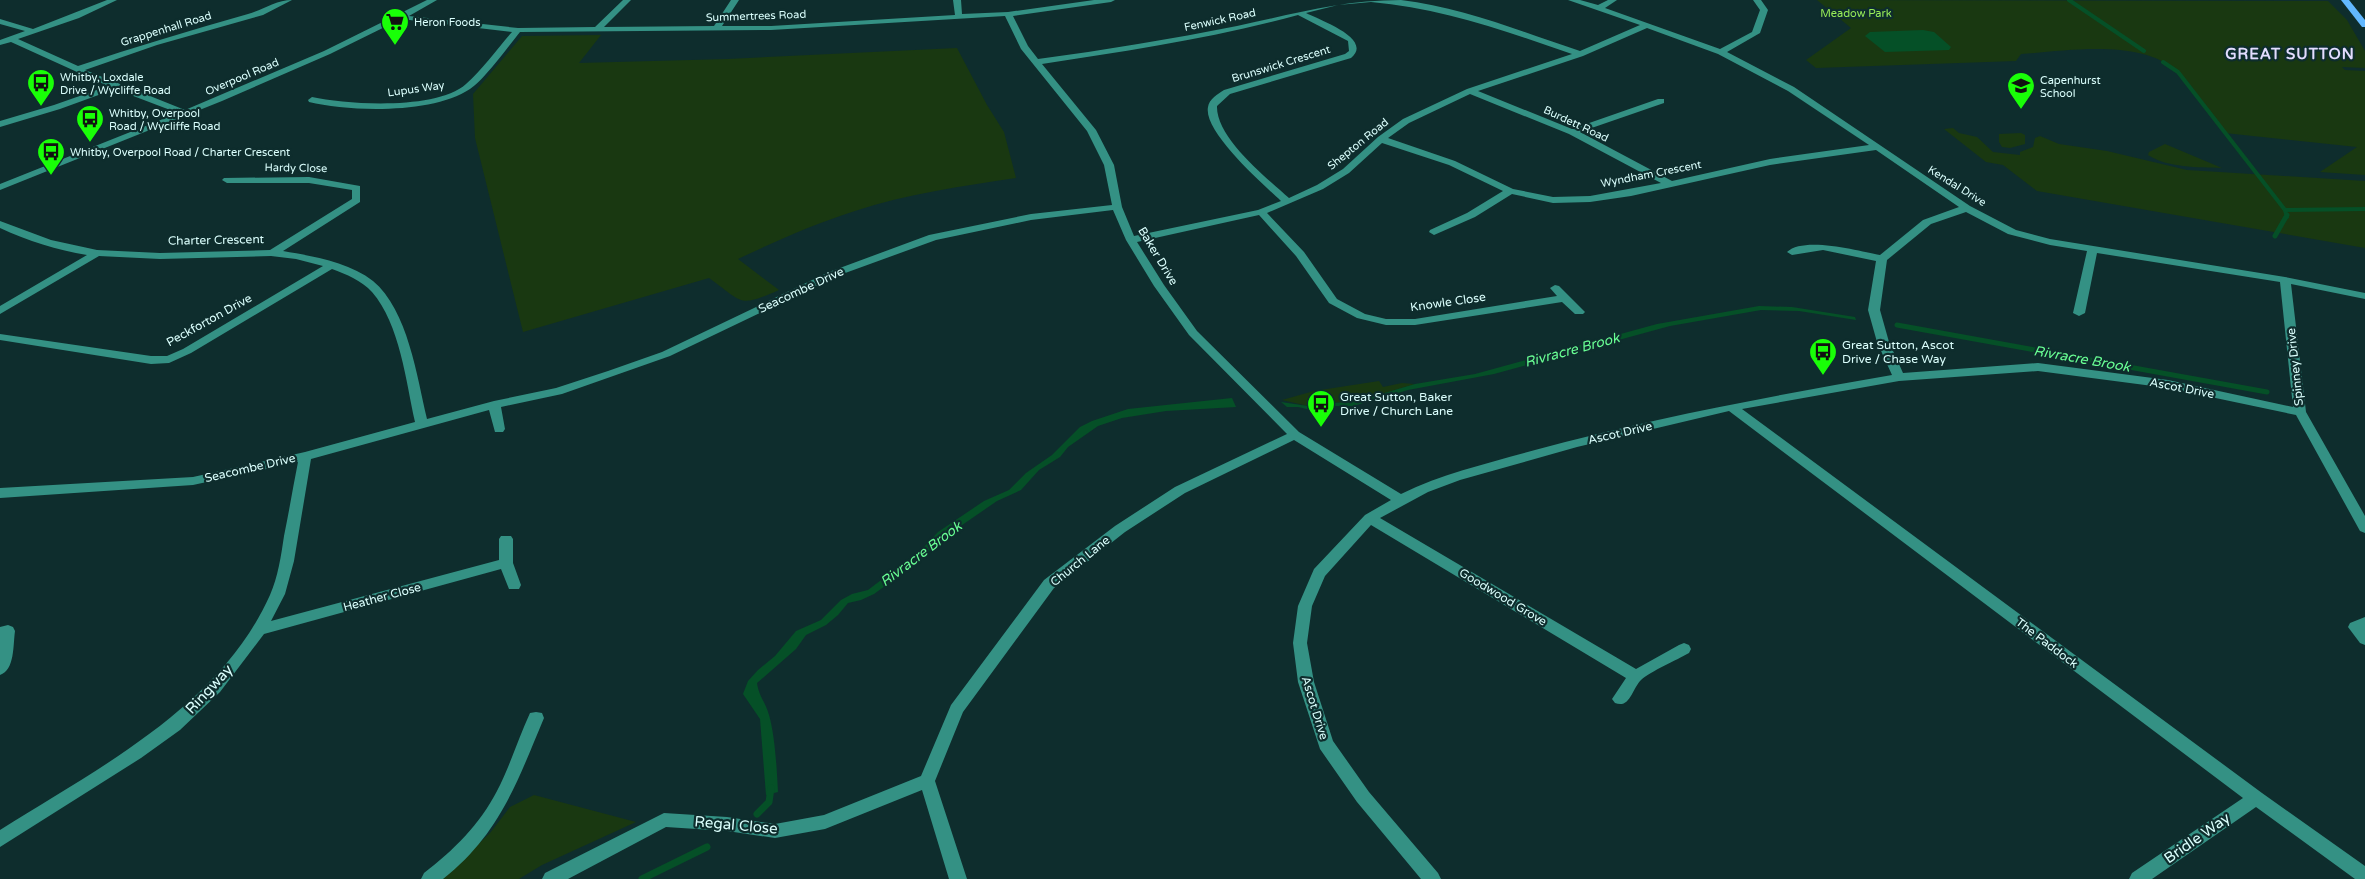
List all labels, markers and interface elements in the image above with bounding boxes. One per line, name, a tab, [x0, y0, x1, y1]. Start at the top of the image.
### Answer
street label: Fenwick Road	[1183, 6, 1257, 34]
supermarket icon: Heron Foods	[380, 7, 410, 46]
park label: Meadow Park	[1820, 7, 1892, 20]
street label: Summertrees Road	[706, 8, 807, 24]
street label: Grappenhall Road	[119, 9, 213, 49]
place label: Heron Foods	[414, 16, 481, 29]
street label: Brunswick Crescent	[1230, 43, 1332, 85]
district label: GREAT SUTTON	[2225, 45, 2355, 63]
street label: Overpool Road	[203, 56, 281, 98]
bus stop icon: Whitby, Loxdale Drive / Wycliffe Road	[26, 68, 56, 107]
place label: Whitby, Loxdale Drive / Wycliffe Road	[60, 71, 171, 97]
school or university icon: Capenhurst School	[2006, 71, 2036, 110]
place label: Capenhurst School	[2040, 74, 2101, 100]
street label: Lupus Way	[387, 79, 445, 99]
street label: Burdett Road	[1541, 103, 1611, 145]
bus stop icon: Whitby, Overpool Road / Wycliffe Road	[75, 104, 105, 143]
place label: Whitby, Overpool Road / Wycliffe Road	[109, 107, 220, 133]
street label: Shepton Road	[1325, 115, 1391, 173]
bus stop icon: Whitby, Overpool Road / Charter Crescent	[36, 137, 66, 176]
place label: Whitby, Overpool Road / Charter Crescent	[70, 146, 290, 159]
street label: Wyndham Crescent	[1600, 158, 1702, 190]
street label: Hardy Close	[264, 161, 328, 175]
street label: Kendal Drive	[1926, 163, 1988, 209]
street label: Baker Drive	[1135, 224, 1181, 288]
street label: Charter Crescent	[168, 232, 265, 248]
street label: Seacombe Drive	[756, 264, 846, 316]
street label: Knowle Close	[1409, 290, 1487, 314]
street label: Peckforton Drive	[164, 291, 254, 349]
street label: Spinney Drive	[2284, 327, 2306, 407]
water label: Rivracre Brook	[1523, 329, 1623, 371]
bus stop icon: Great Sutton, Ascot Drive / Chase Way	[1808, 337, 1838, 376]
place label: Great Sutton, Ascot Drive / Chase Way	[1842, 338, 1954, 366]
water label: Rivracre Brook	[2032, 342, 2133, 376]
street label: Ascot Drive	[2148, 375, 2216, 401]
bus stop icon: Great Sutton, Baker Drive / Church Lane	[1306, 389, 1336, 428]
place label: Great Sutton, Baker Drive / Church Lane	[1340, 390, 1453, 418]
street label: Ascot Drive	[1586, 419, 1654, 447]
street label: Seacombe Drive	[203, 451, 297, 485]
water label: Rivracre Brook	[877, 517, 966, 590]
street label: Church Lane	[1048, 533, 1113, 589]
street label: Goodwood Grove	[1457, 565, 1550, 629]
street label: Heather Close	[342, 580, 423, 614]
street label: The Paddock	[2013, 615, 2081, 671]
street label: Ringway	[182, 660, 236, 718]
street label: Ascot Drive	[1299, 675, 1331, 742]
street label: Bridle Way	[2161, 809, 2233, 867]
street label: Regal Close	[694, 812, 778, 838]

